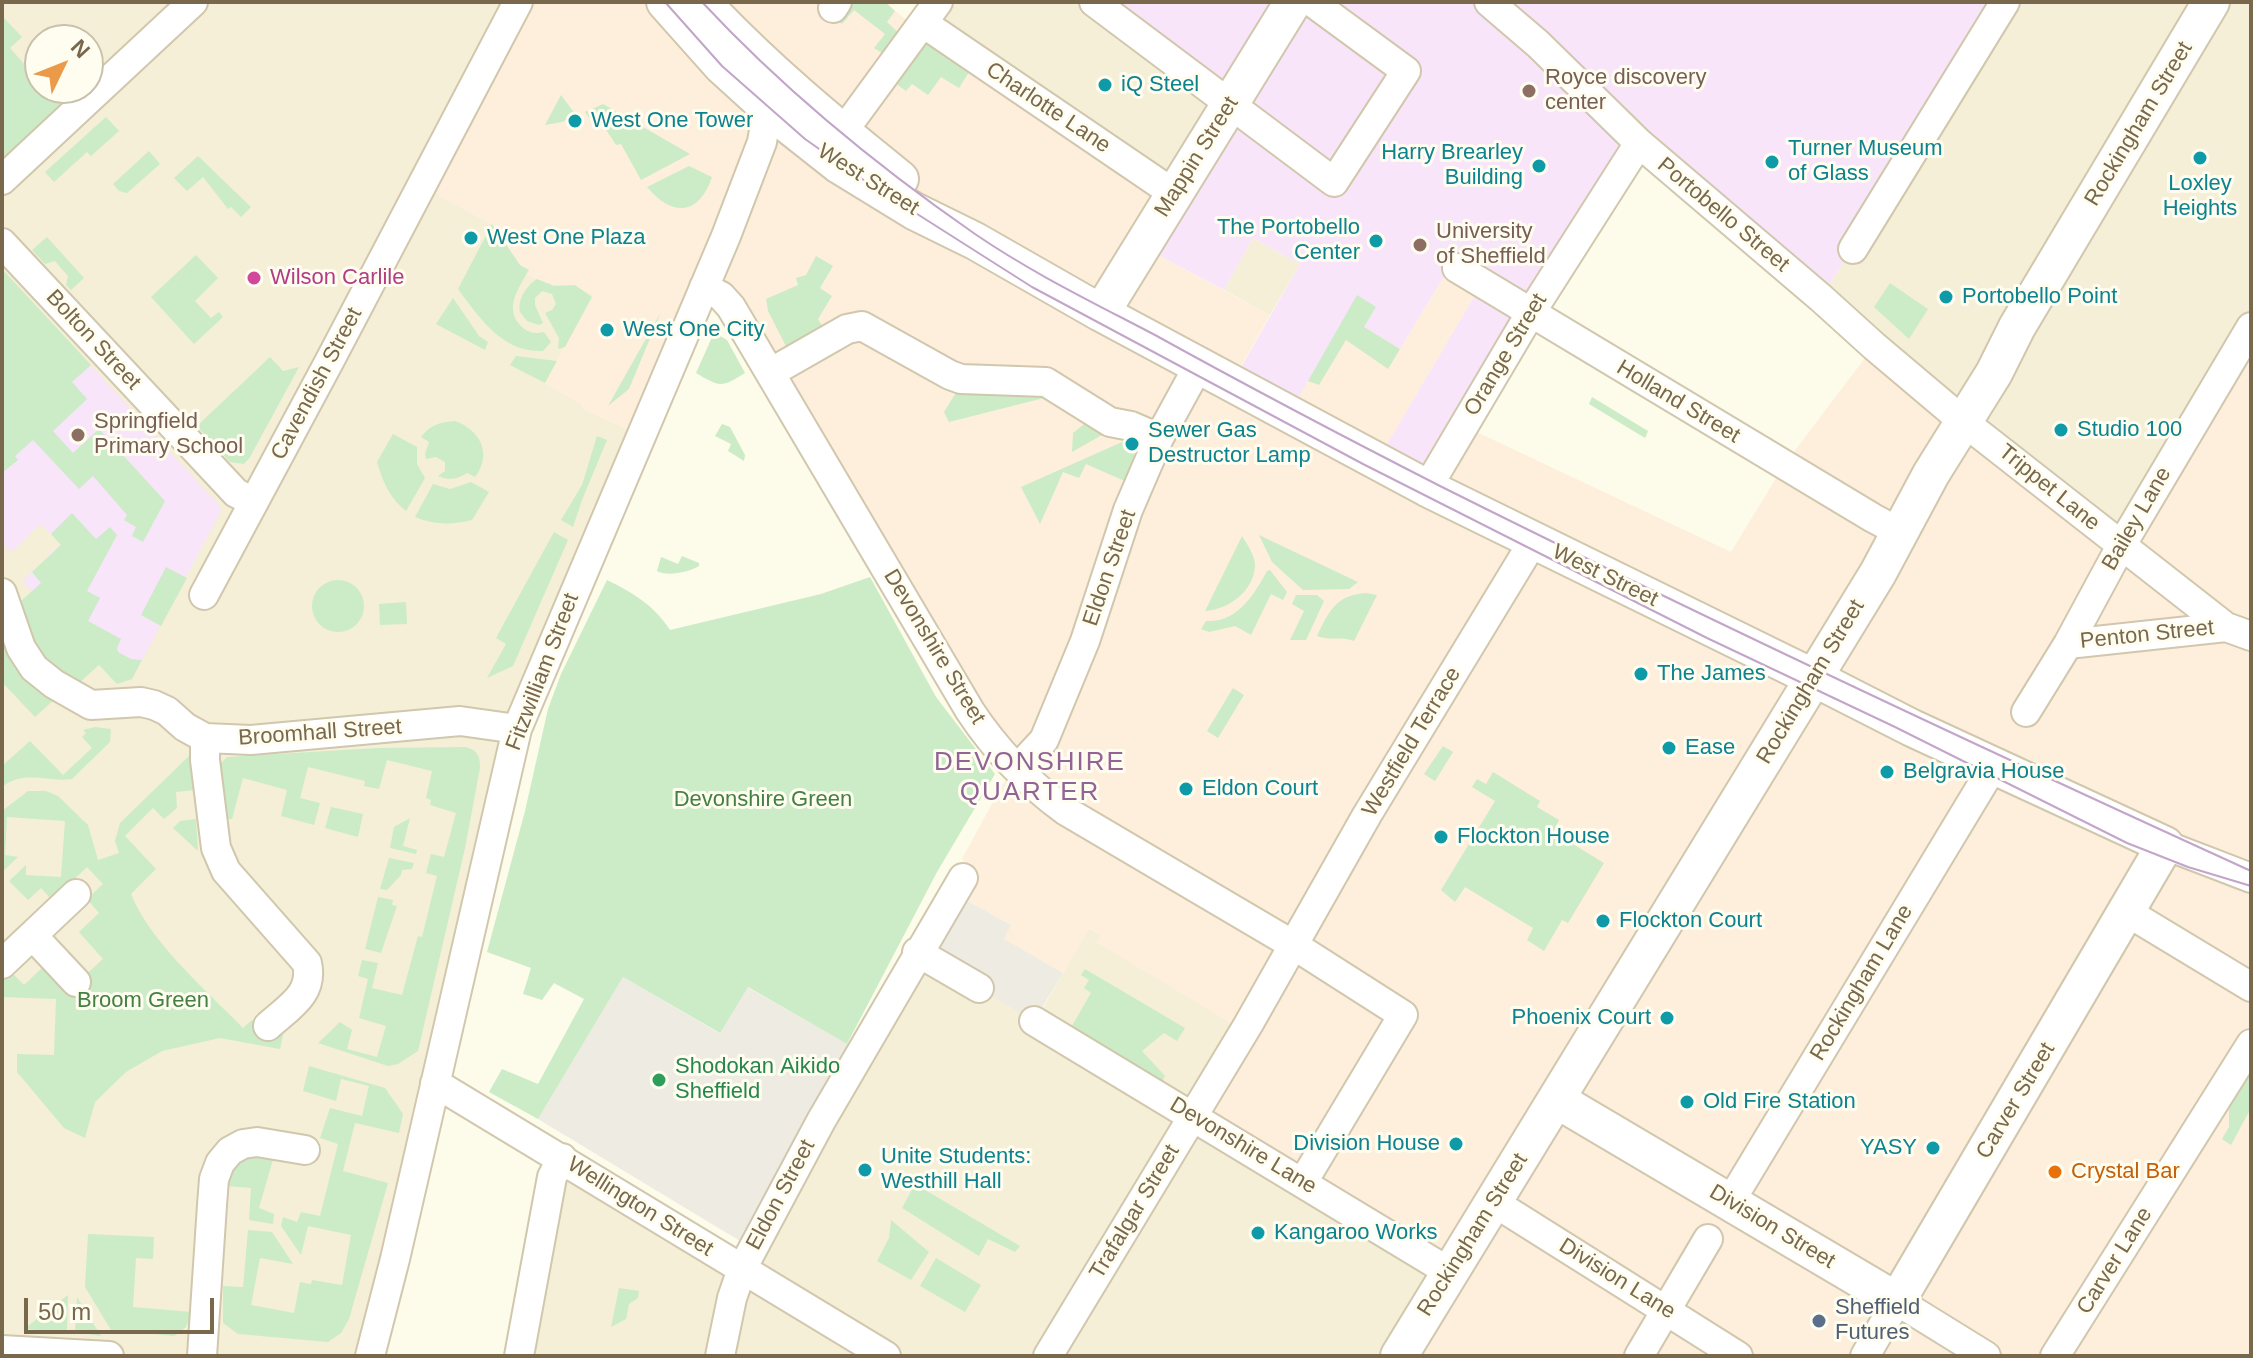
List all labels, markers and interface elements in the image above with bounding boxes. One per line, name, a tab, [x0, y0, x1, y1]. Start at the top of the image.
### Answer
north arrow	[24, 24, 104, 104]
text: N	[66, 34, 95, 63]
street label: Rockingham Street	[2080, 37, 2198, 211]
street label: Charlotte Lane	[981, 57, 1115, 159]
place label: Royce discovery center	[1545, 65, 1706, 116]
place label: iQ Steel	[1121, 72, 1199, 98]
marker: iQ Steel	[1096, 76, 1114, 94]
marker: Royce discovery center	[1520, 82, 1538, 100]
street label: Mappin Street	[1150, 92, 1244, 222]
place label: West One Tower	[591, 108, 753, 134]
marker: West One Tower	[566, 112, 584, 130]
place label: Turner Museum of Glass	[1788, 136, 1942, 188]
street label: West Street	[812, 138, 924, 222]
place label: Harry Brearley Building	[1381, 140, 1523, 192]
marker: Loxley Heights	[2191, 149, 2209, 167]
street label: Portobello Street	[1652, 152, 1794, 278]
marker: Turner Museum of Glass	[1763, 153, 1781, 171]
marker: Harry Brearley Building	[1530, 157, 1548, 175]
place label: Loxley Heights	[2163, 171, 2237, 222]
place label: The Portobello Center	[1217, 215, 1360, 266]
place label: University of Sheffield	[1436, 219, 1546, 270]
place label: West One Plaza	[487, 225, 646, 251]
marker: West One Plaza	[462, 229, 480, 247]
marker: The Portobello Center	[1367, 232, 1385, 250]
marker: University of Sheffield	[1411, 236, 1429, 254]
place label: Wilson Carlile	[270, 265, 404, 291]
marker: Wilson Carlile	[245, 269, 263, 287]
street label: Bolton Street	[40, 284, 146, 396]
place label: Portobello Point	[1962, 284, 2117, 310]
marker: Portobello Point	[1937, 288, 1955, 306]
street label: Orange Street	[1459, 289, 1553, 421]
street label: Cavendish Street	[266, 303, 368, 465]
place label: West One City	[623, 317, 764, 343]
marker: West One City	[598, 321, 616, 339]
street label: Holland Street	[1611, 355, 1745, 449]
place label: Springfield Primary School	[94, 409, 243, 460]
place label: Studio 100	[2077, 417, 2182, 443]
place label: Sewer Gas Destructor Lamp	[1148, 418, 1311, 470]
marker: Studio 100	[2052, 421, 2070, 439]
marker: Springfield Primary School	[69, 426, 87, 444]
marker: Sewer Gas Destructor Lamp	[1123, 435, 1141, 453]
street label: Trippet Lane	[1993, 439, 2105, 537]
street label: Bailey Lane	[2097, 463, 2177, 575]
street label: Eldon Street	[1078, 506, 1142, 630]
street label: West Street	[1548, 539, 1662, 613]
street label: Devonshire Street	[877, 565, 991, 729]
street label: Fitzwilliam Street	[501, 590, 585, 754]
street label: Rockingham Street	[1752, 595, 1870, 769]
street label: Penton Street	[2079, 615, 2215, 655]
place label: The James	[1657, 661, 1766, 687]
street label: Westfield Terrace	[1357, 663, 1467, 821]
marker: The James	[1632, 665, 1650, 683]
street label: Broomhall Street	[237, 714, 403, 752]
place label: Ease	[1685, 735, 1735, 761]
marker: Ease	[1660, 739, 1678, 757]
district label: DEVONSHIRE QUARTER	[934, 747, 1126, 808]
place label: Belgravia House	[1903, 759, 2064, 785]
marker: Belgravia House	[1878, 763, 1896, 781]
place label: Eldon Court	[1202, 776, 1318, 802]
marker: Eldon Court	[1177, 780, 1195, 798]
park label: Devonshire Green	[674, 787, 852, 813]
place label: Flockton House	[1457, 824, 1610, 850]
marker: Flockton House	[1432, 828, 1450, 846]
street label: Rockingham Lane	[1805, 900, 1919, 1066]
place label: Flockton Court	[1619, 908, 1762, 934]
marker: Flockton Court	[1594, 912, 1612, 930]
park label: Broom Green	[77, 988, 209, 1014]
place label: Phoenix Court	[1512, 1005, 1651, 1031]
marker: Phoenix Court	[1658, 1009, 1676, 1027]
street label: Carver Street	[1971, 1038, 2061, 1164]
place label: Shodokan Aikido Sheffield	[675, 1054, 840, 1106]
marker: Shodokan Aikido Sheffield	[650, 1071, 668, 1089]
place label: Old Fire Station	[1703, 1089, 1856, 1115]
street label: Devonshire Lane	[1165, 1092, 1321, 1200]
marker: Old Fire Station	[1678, 1093, 1696, 1111]
place label: Division House	[1293, 1131, 1440, 1157]
street label: Eldon Street	[741, 1135, 821, 1255]
marker: Division House	[1447, 1135, 1465, 1153]
place label: YASY	[1860, 1135, 1917, 1161]
marker: YASY	[1924, 1139, 1942, 1157]
street label: Trafalgar Street	[1085, 1140, 1185, 1284]
place label: Unite Students: Westhill Hall	[881, 1144, 1031, 1196]
street label: Rockingham Street	[1412, 1149, 1534, 1321]
street label: Wellington Street	[562, 1152, 718, 1262]
place label: Crystal Bar	[2071, 1159, 2180, 1185]
marker: Unite Students: Westhill Hall	[856, 1161, 874, 1179]
marker: Crystal Bar	[2046, 1163, 2064, 1181]
street label: Division Street	[1704, 1179, 1840, 1275]
street label: Carver Lane	[2072, 1203, 2158, 1319]
place label: Kangaroo Works	[1274, 1220, 1437, 1246]
marker: Kangaroo Works	[1249, 1224, 1267, 1242]
street label: Division Lane	[1554, 1233, 1680, 1325]
scale bar	[28, 1282, 218, 1332]
place label: Sheffield Futures	[1835, 1295, 1920, 1346]
text: 50 m	[38, 1298, 91, 1325]
marker: Sheffield Futures	[1810, 1312, 1828, 1330]

